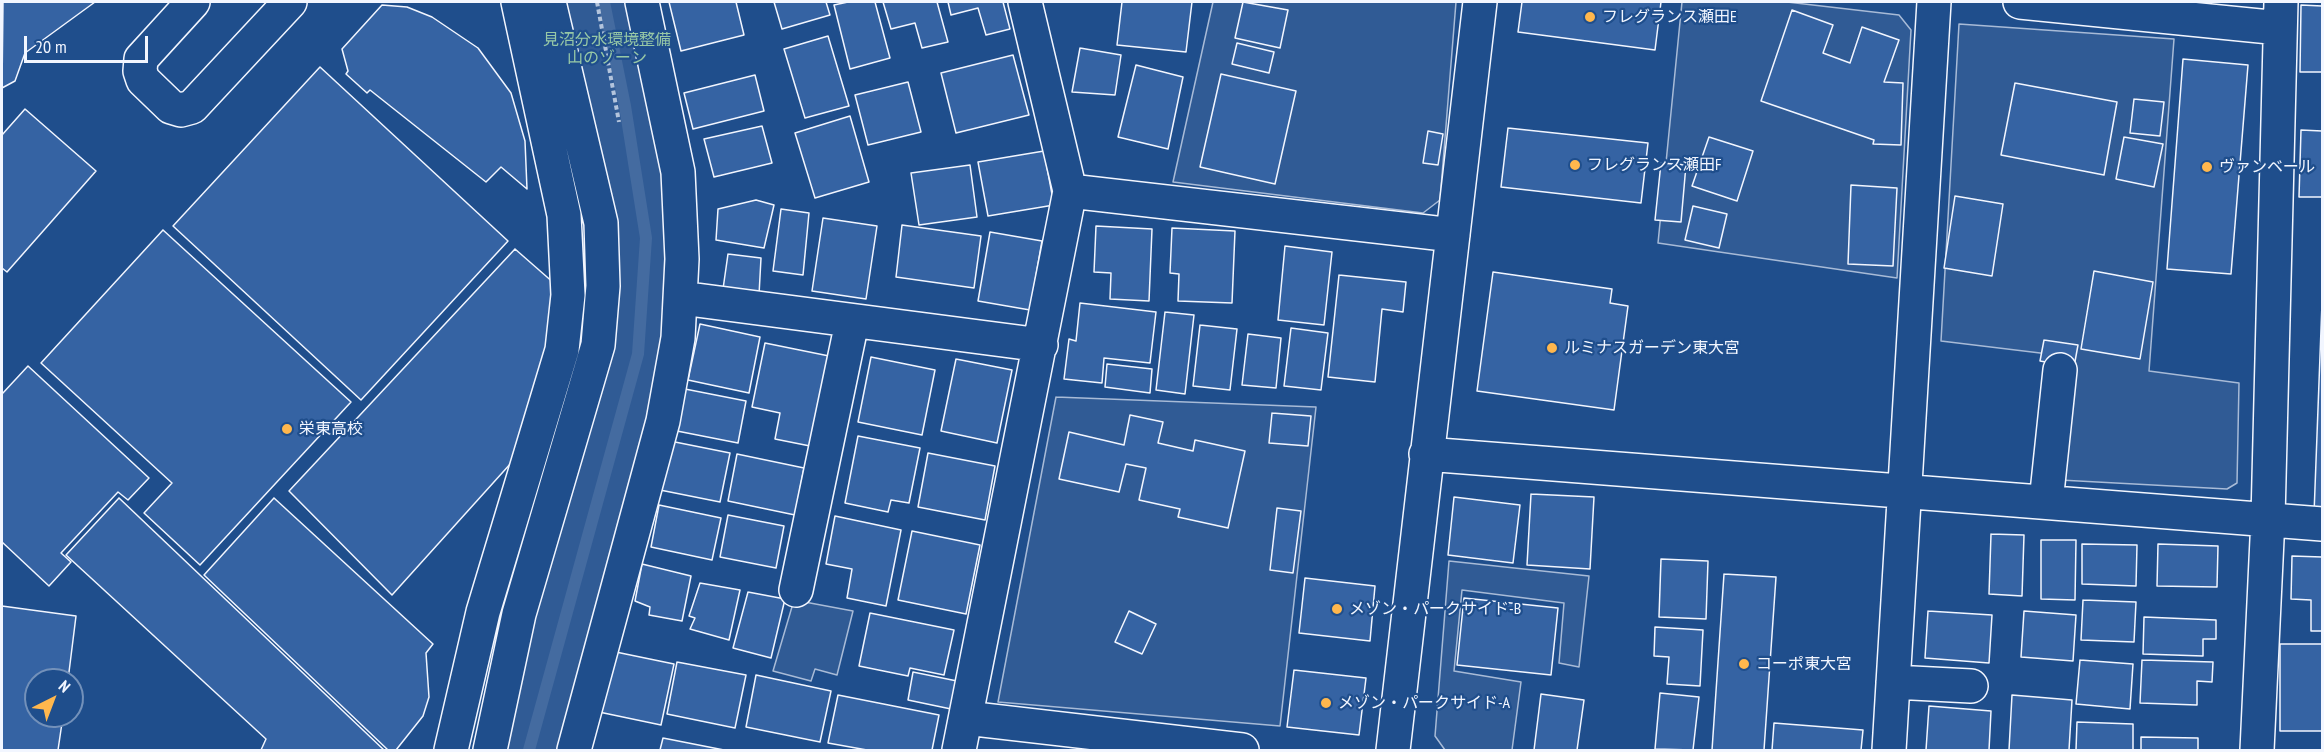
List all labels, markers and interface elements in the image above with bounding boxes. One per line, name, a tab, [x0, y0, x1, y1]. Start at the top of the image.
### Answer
place label: フレグランス瀬田E	[1602, 7, 1737, 27]
marker: フレグランス瀬田E	[1583, 10, 1597, 24]
scale bar	[27, 24, 152, 62]
park label: 見沼分水環境整備 山のゾーン	[543, 30, 671, 68]
text: 20 m	[35, 35, 67, 58]
place label: フレグランス瀬田F	[1587, 155, 1722, 175]
place label: ヴァンベール	[2219, 157, 2315, 177]
marker: フレグランス瀬田F	[1568, 158, 1582, 172]
marker: ヴァンベール	[2200, 160, 2214, 174]
place label: ルミナスガーデン東大宮	[1564, 338, 1740, 358]
marker: ルミナスガーデン東大宮	[1545, 341, 1559, 355]
place label: 栄東高校	[299, 419, 363, 439]
marker: 栄東高校	[280, 422, 294, 436]
place label: メゾン・パークサイド-B	[1349, 599, 1521, 619]
marker: メゾン・パークサイド-B	[1330, 602, 1344, 616]
place label: コーポ東大宮	[1756, 654, 1852, 674]
marker: コーポ東大宮	[1737, 657, 1751, 671]
north arrow	[24, 668, 84, 728]
text: N	[55, 676, 75, 696]
place label: メゾン・パークサイド-A	[1338, 693, 1510, 713]
marker: メゾン・パークサイド-A	[1319, 696, 1333, 710]

